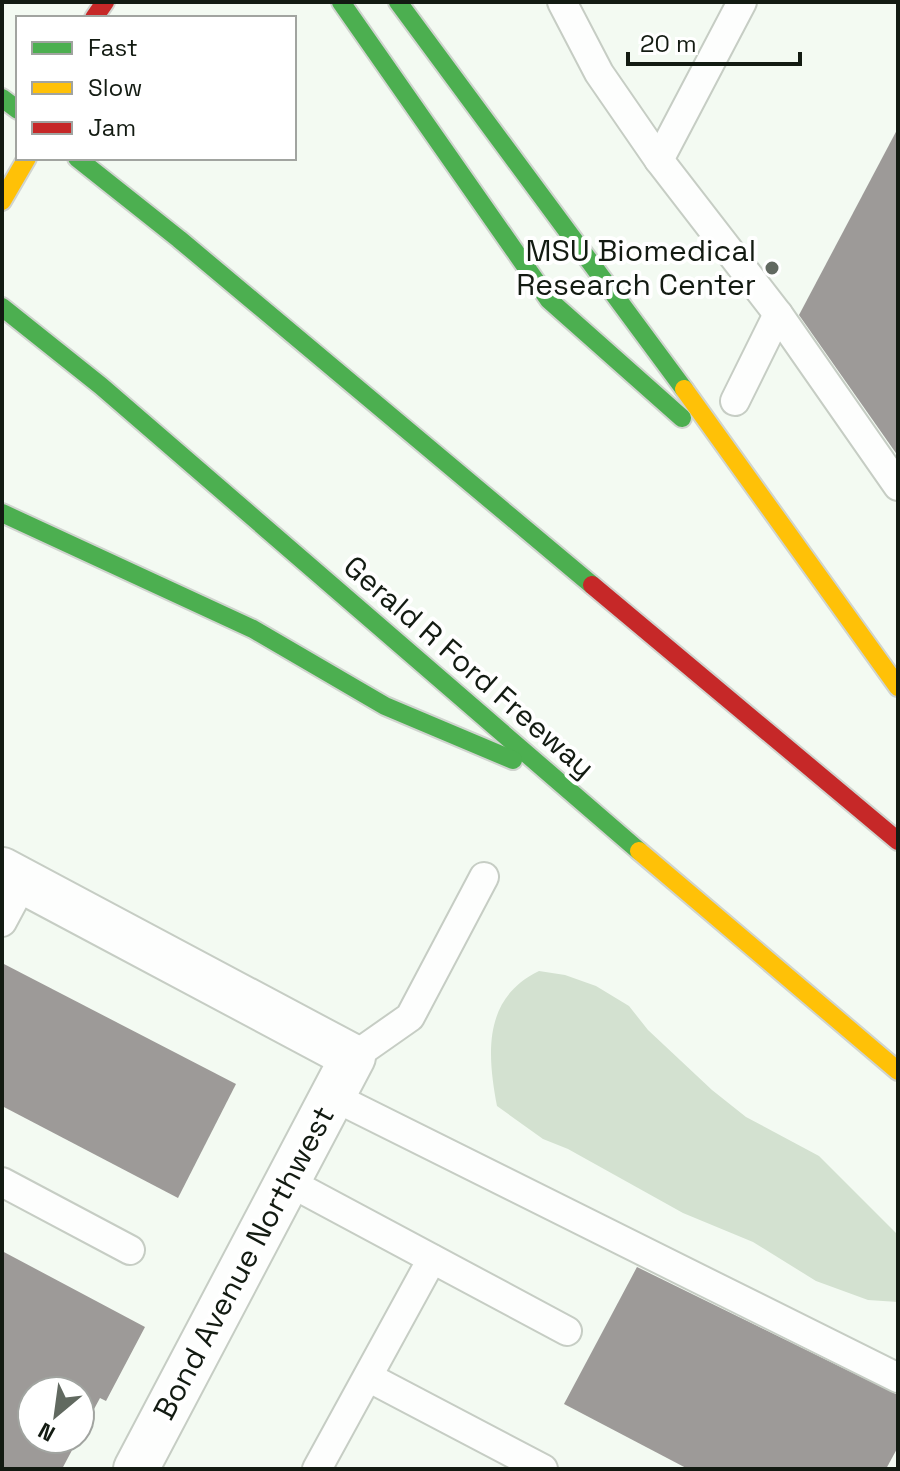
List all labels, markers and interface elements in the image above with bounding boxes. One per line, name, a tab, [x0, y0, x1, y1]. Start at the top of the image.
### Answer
legend	[16, 16, 296, 160]
scale bar	[628, 16, 800, 66]
text: 20 m	[640, 28, 697, 59]
text: Fast	[88, 32, 138, 63]
text: Slow	[88, 72, 142, 103]
text: Jam	[88, 112, 136, 143]
place label: MSU Biomedical Research Center	[516, 231, 756, 304]
marker: MSU Biomedical Research Center	[763, 259, 781, 277]
street label: Gerald R Ford Freeway	[336, 547, 603, 786]
street label: Bond Avenue Northwest	[144, 1099, 343, 1426]
north arrow	[16, 1375, 96, 1455]
text: N	[33, 1417, 60, 1448]

